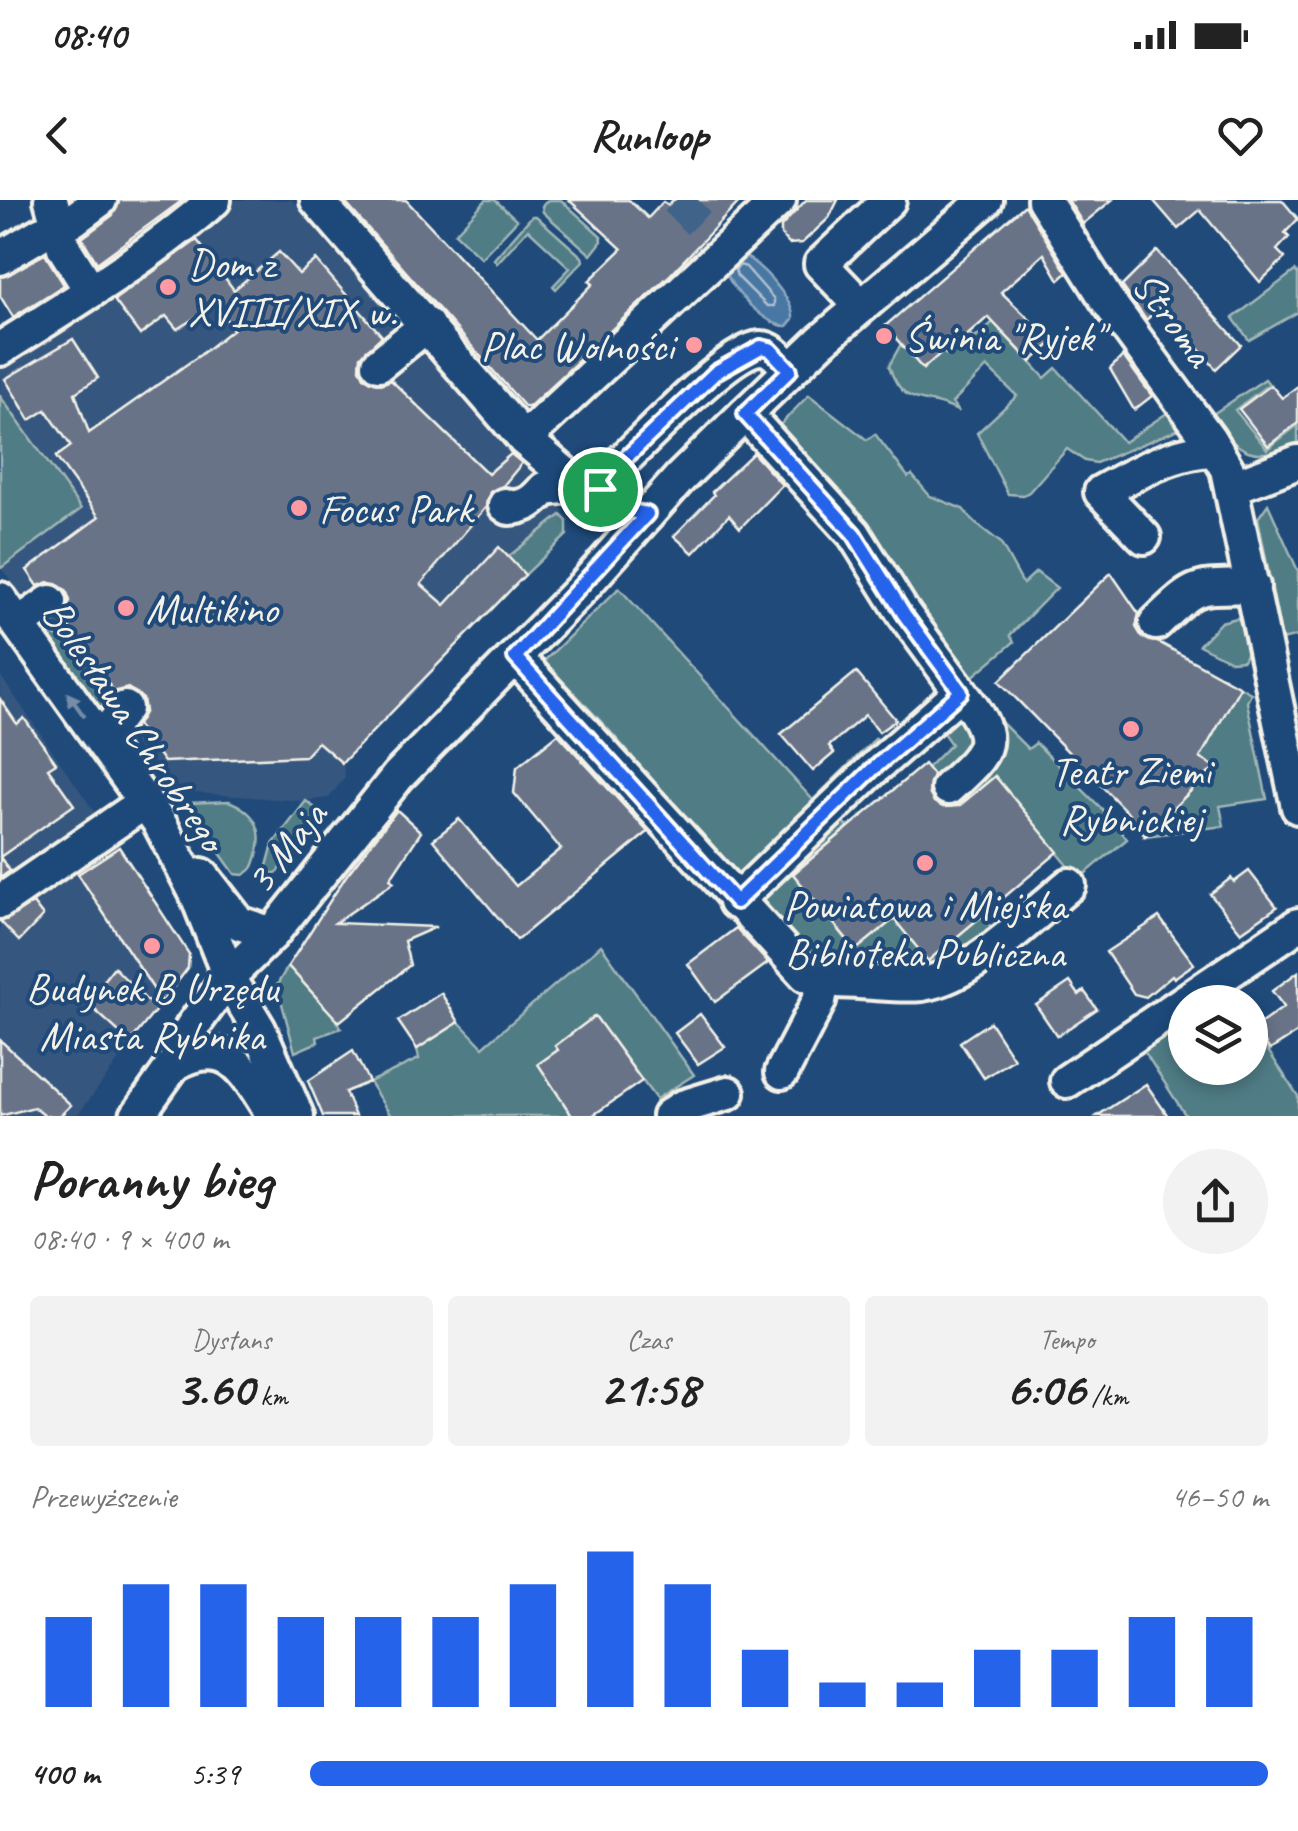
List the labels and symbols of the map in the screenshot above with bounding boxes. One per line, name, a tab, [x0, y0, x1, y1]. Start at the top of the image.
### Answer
place label: Dom z XVIII/XIX w.	[188, 238, 397, 339]
street label: Stroma	[1120, 261, 1227, 380]
marker: Dom z XVIII/XIX w.	[157, 276, 179, 298]
place label: Świnia "Ryjek"	[904, 311, 1111, 364]
place label: Plac Wolności	[481, 320, 679, 373]
marker: Świnia "Ryjek"	[873, 325, 895, 347]
marker: Plac Wolności	[683, 334, 705, 356]
pin	[558, 447, 643, 532]
place label: Focus Park	[319, 483, 476, 536]
marker: Focus Park	[288, 497, 310, 519]
place label: Multikino	[146, 583, 280, 636]
street label: Bolesława Chrobrego	[30, 588, 240, 865]
marker: Multikino	[115, 597, 137, 619]
one-way arrow	[67, 692, 86, 719]
marker: Teatr Ziemi Rybnickiej	[1120, 718, 1142, 740]
place label: Teatr Ziemi Rybnickiej	[1051, 745, 1216, 846]
street label: 3 Maja	[234, 789, 341, 905]
marker: Powiatowa i Miejska Biblioteka Publiczna	[914, 852, 936, 874]
place label: Powiatowa i Miejska Biblioteka Publiczna	[784, 879, 1070, 980]
marker: Budynek B Urzędu Miasta Rybnika	[141, 935, 163, 957]
place label: Budynek B Urzędu Miasta Rybnika	[26, 962, 281, 1063]

